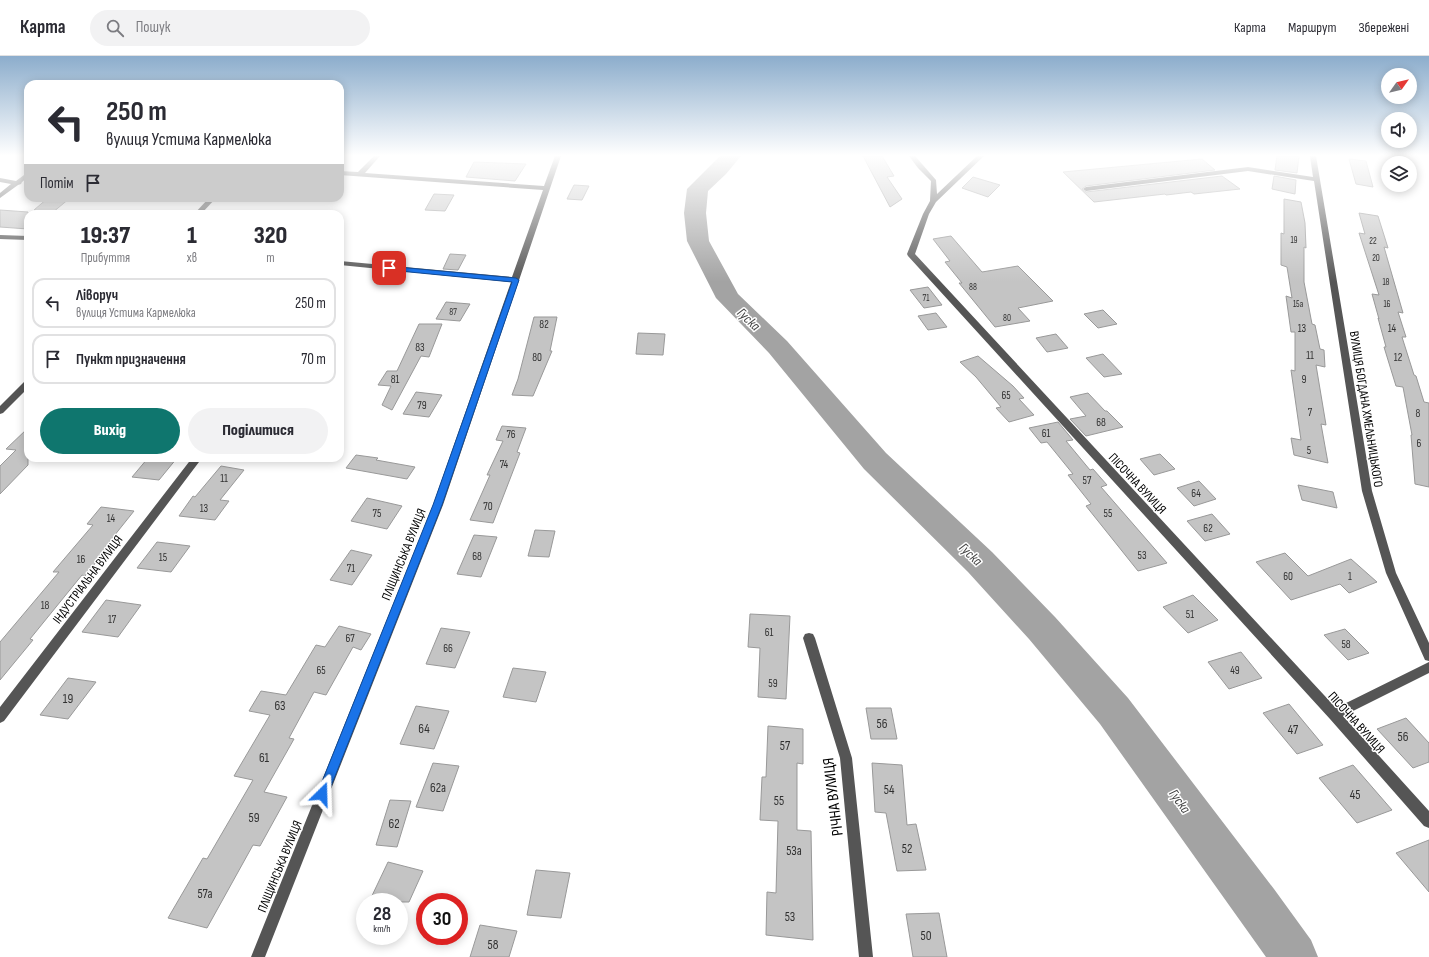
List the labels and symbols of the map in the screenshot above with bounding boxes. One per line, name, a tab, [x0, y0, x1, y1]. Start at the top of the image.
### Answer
north arrow	[1381, 68, 1417, 104]
house number: 19	[1290, 235, 1298, 246]
house number: 22	[1369, 236, 1377, 247]
pin	[372, 251, 406, 285]
house number: 20	[1372, 253, 1380, 264]
house number: 18	[1382, 277, 1390, 288]
house number: 88	[969, 282, 977, 293]
house number: 71	[923, 293, 930, 304]
house number: 15а	[1293, 299, 1303, 310]
house number: 16	[1383, 299, 1391, 310]
water label: Гуска	[734, 304, 764, 335]
house number: 87	[449, 307, 457, 318]
house number: 80	[1003, 313, 1011, 324]
house number: 82	[539, 318, 549, 331]
house number: 13	[1298, 322, 1307, 335]
house number: 14	[1388, 322, 1397, 335]
street label: ВУЛИЦЯ БОГДАНА ХМЕЛЬНИЦЬКОГО	[1346, 330, 1386, 488]
house number: 83	[415, 341, 425, 354]
house number: 11	[1306, 349, 1314, 362]
house number: 80	[532, 351, 542, 364]
house number: 12	[1394, 351, 1403, 364]
house number: 81	[391, 373, 399, 386]
house number: 9	[1302, 373, 1307, 386]
house number: 65	[1001, 389, 1011, 402]
house number: 79	[417, 399, 427, 412]
house number: 7	[1308, 406, 1313, 419]
house number: 8	[1416, 407, 1421, 420]
house number: 68	[1096, 416, 1106, 429]
house number: 61	[1042, 427, 1050, 440]
house number: 76	[506, 428, 516, 441]
house number: 6	[1417, 437, 1422, 450]
house number: 5	[1307, 444, 1311, 457]
street label: ПІСОЧНА ВУЛИЦЯ	[1105, 450, 1170, 517]
house number: 74	[500, 458, 509, 471]
house number: 11	[220, 472, 228, 485]
house number: 57	[1083, 474, 1092, 487]
house number: 64	[1191, 487, 1201, 500]
house number: 70	[483, 500, 493, 513]
house number: 13	[200, 502, 209, 515]
street label: ПЛІЩИНСЬКА ВУЛИЦЯ	[378, 506, 430, 603]
house number: 75	[373, 507, 381, 520]
house number: 55	[1104, 507, 1112, 520]
house number: 14	[107, 512, 116, 525]
house number: 62	[1203, 522, 1213, 535]
street label: ІНДУСТРІАЛЬНА ВУЛИЦЯ	[49, 532, 126, 627]
water label: Гуска	[956, 539, 986, 570]
house number: 53	[1137, 549, 1147, 562]
house number: 68	[472, 550, 482, 563]
house number: 15	[159, 551, 167, 564]
house number: 16	[77, 553, 86, 566]
house number: 71	[347, 562, 355, 575]
house number: 60	[1283, 570, 1293, 583]
house number: 1	[1348, 570, 1352, 583]
house number: 18	[41, 599, 50, 612]
house number: 51	[1186, 608, 1194, 621]
house number: 17	[108, 613, 117, 626]
house number: 61	[765, 626, 773, 639]
house number: 67	[345, 632, 355, 645]
house number: 58	[1341, 638, 1351, 651]
house number: 66	[443, 642, 453, 655]
house number: 65	[316, 664, 326, 677]
house number: 49	[1230, 664, 1240, 677]
house number: 59	[768, 677, 778, 690]
street label: ПІСОЧНА ВУЛИЦЯ	[1324, 689, 1388, 757]
house number: 19	[63, 691, 73, 707]
house number: 63	[274, 698, 286, 714]
house number: 56	[877, 716, 888, 732]
house number: 64	[418, 721, 430, 737]
house number: 47	[1288, 722, 1299, 738]
house number: 56	[1398, 729, 1409, 745]
house number: 57	[780, 738, 791, 754]
house number: 61	[259, 750, 270, 766]
street label: РІЧНА ВУЛИЦЯ	[819, 757, 848, 837]
position arrow	[301, 773, 343, 815]
house number: 62а	[430, 780, 446, 796]
house number: 54	[884, 782, 895, 798]
water label: Гуска	[1165, 786, 1194, 817]
house number: 45	[1350, 787, 1360, 803]
house number: 55	[774, 793, 784, 809]
house number: 59	[249, 810, 260, 826]
house number: 62	[388, 816, 400, 832]
street label: ПЛІЩИНСЬКА ВУЛИЦЯ	[254, 818, 306, 915]
house number: 52	[902, 841, 912, 857]
house number: 53а	[786, 843, 802, 859]
house number: 57а	[197, 886, 213, 902]
speed limit sign: 30	[416, 893, 468, 945]
house number: 53	[785, 909, 795, 925]
house number: 50	[920, 928, 932, 944]
house number: 58	[488, 937, 499, 953]

